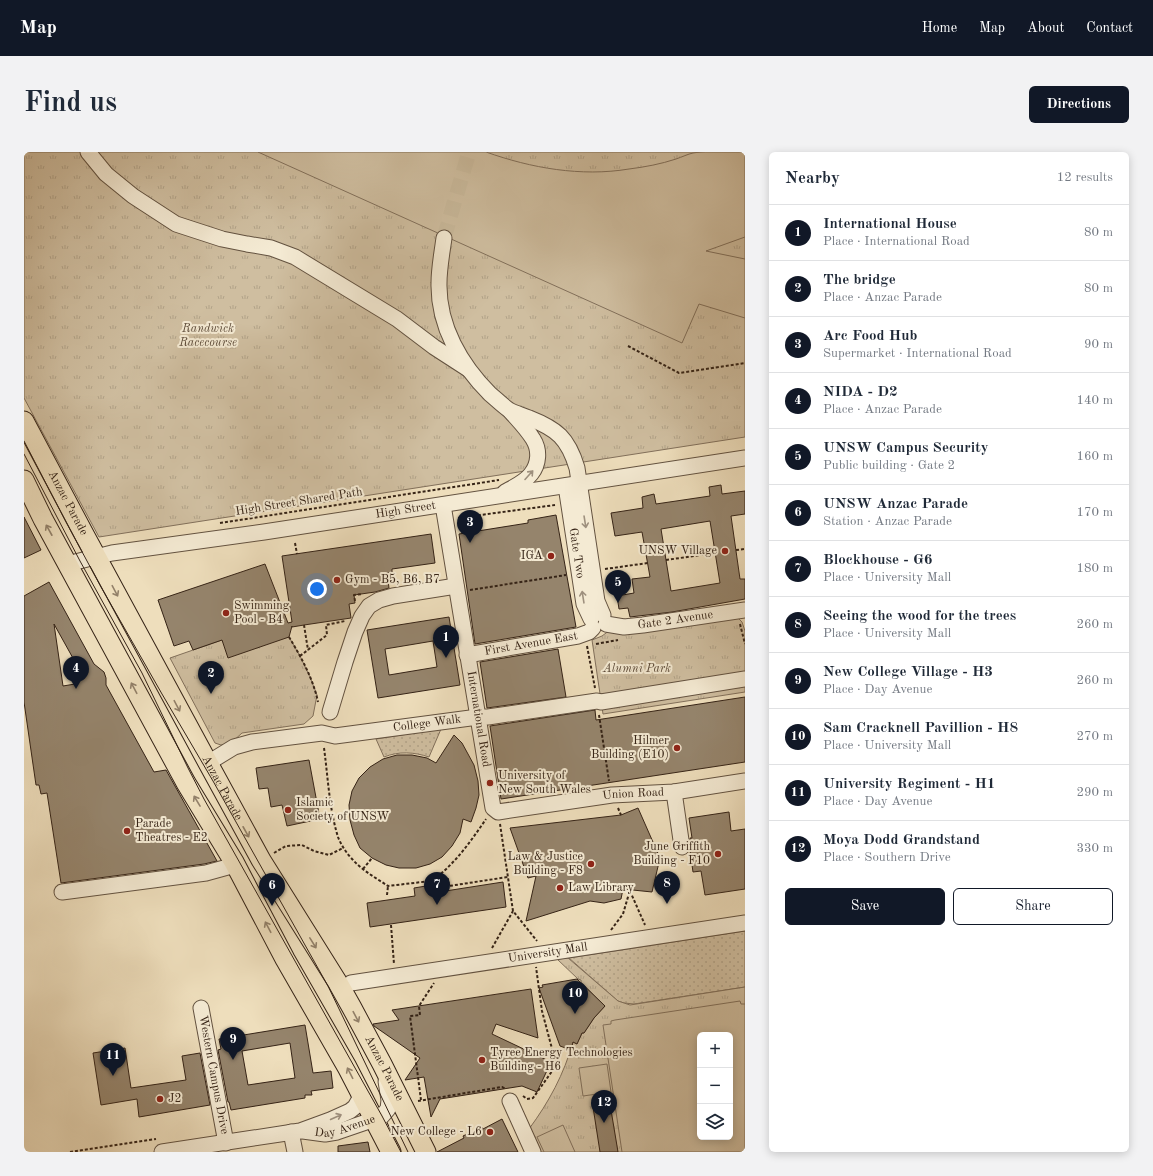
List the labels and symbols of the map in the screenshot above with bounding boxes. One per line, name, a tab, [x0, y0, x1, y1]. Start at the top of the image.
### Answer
park label: Randwick Racecourse	[178, 323, 237, 349]
street label: Anzac Parade	[45, 469, 90, 538]
one-way arrow	[525, 470, 534, 480]
street label: High Street Shared Path	[235, 486, 364, 518]
street label: High Street	[375, 500, 437, 521]
pin: 3	[457, 510, 483, 543]
one-way arrow	[581, 515, 589, 528]
one-way arrow	[44, 524, 52, 536]
street label: Gate Two	[566, 527, 586, 579]
place label: UNSW Village	[638, 545, 717, 557]
marker: UNSW Village	[720, 546, 730, 556]
place label: IGA	[521, 550, 543, 562]
marker: IGA	[546, 551, 556, 561]
pin: 5	[605, 570, 631, 603]
place label: Gym - B5, B6, B7	[345, 573, 440, 586]
marker: Gym - B5, B6, B7	[332, 575, 342, 585]
your location	[307, 579, 327, 599]
one-way arrow	[112, 585, 119, 597]
one-way arrow	[579, 591, 587, 604]
place label: Swimming Pool - B4	[234, 600, 290, 626]
marker: Swimming Pool - B4	[221, 608, 231, 618]
street label: Gate 2 Avenue	[637, 609, 714, 632]
pin: 1	[433, 625, 459, 658]
street label: First Avenue East	[484, 630, 579, 658]
pin: 4	[63, 656, 89, 689]
pin: 2	[198, 661, 224, 694]
park label: Alumni Park	[602, 663, 671, 675]
street label: International Road	[464, 670, 492, 768]
one-way arrow	[130, 682, 137, 694]
one-way arrow	[173, 700, 181, 712]
street label: College Walk	[392, 713, 462, 734]
place label: Hilmer Building (E10)	[591, 735, 669, 761]
marker: Hilmer Building (E10)	[672, 743, 682, 753]
street label: Anzac Parade	[199, 754, 244, 823]
place label: University of New South Wales	[498, 770, 591, 796]
marker: University of New South Wales	[485, 778, 495, 788]
street label: Union Road	[602, 786, 664, 802]
one-way arrow	[192, 796, 201, 807]
place label: Islamic Society of UNSW	[296, 797, 390, 823]
marker: Islamic Society of UNSW	[283, 805, 293, 815]
place label: Parade Theatres - E2	[135, 818, 208, 844]
marker: Parade Theatres - E2	[122, 826, 132, 836]
one-way arrow	[243, 826, 250, 838]
place label: June Griffith Building - F10	[633, 841, 710, 867]
marker: June Griffith Building - F10	[713, 849, 723, 859]
place label: Law & Justice Building - F8	[508, 851, 583, 877]
marker: Law & Justice Building - F8	[586, 859, 596, 869]
pin: 8	[654, 871, 680, 904]
pin: 7	[424, 872, 450, 905]
pin: 6	[259, 873, 285, 906]
place label: Law Library	[568, 882, 635, 894]
marker: Law Library	[555, 883, 565, 893]
one-way arrow	[264, 921, 271, 933]
one-way arrow	[310, 937, 318, 949]
street label: University Mall	[507, 941, 588, 965]
pin: 10	[562, 981, 588, 1014]
one-way arrow	[353, 1011, 361, 1023]
street label: Western Campus Drive	[197, 1014, 230, 1136]
pin: 9	[220, 1027, 246, 1060]
street label: Anzac Parade	[362, 1034, 406, 1103]
pin: 11	[100, 1043, 126, 1076]
place label: Tyree Energy Technologies Building - H6	[490, 1047, 633, 1073]
marker: Tyree Energy Technologies Building - H6	[477, 1055, 487, 1065]
one-way arrow	[346, 1067, 353, 1079]
pin: 12	[591, 1090, 617, 1123]
place label: J2	[168, 1093, 181, 1105]
marker: J2	[155, 1094, 165, 1104]
street label: Day Avenue	[314, 1113, 377, 1140]
one-way arrow	[330, 1113, 342, 1120]
place label: New College - L6	[390, 1126, 482, 1138]
marker: New College - L6	[485, 1127, 495, 1137]

